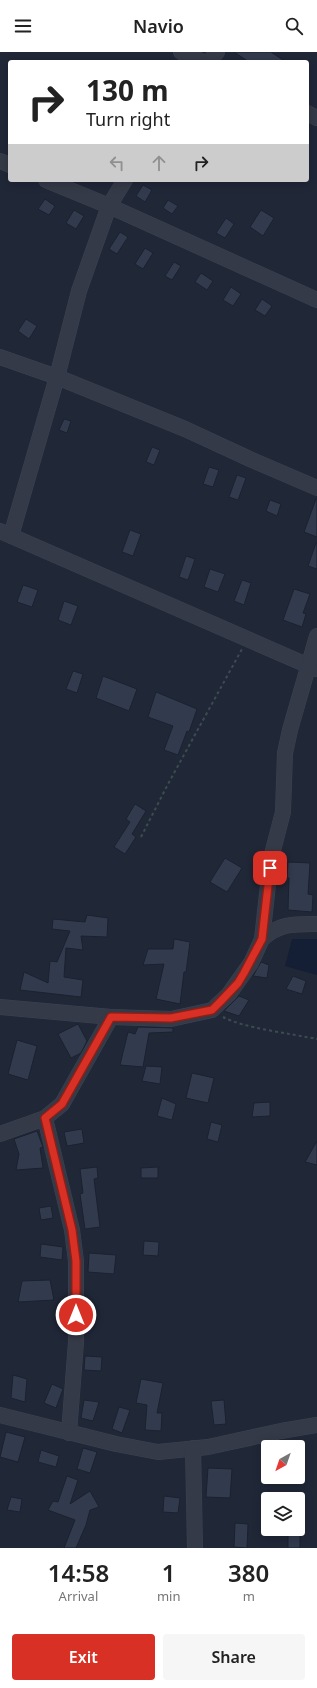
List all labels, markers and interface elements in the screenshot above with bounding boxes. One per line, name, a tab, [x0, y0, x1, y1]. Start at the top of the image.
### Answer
text: Navio	[133, 14, 184, 38]
icon: menu	[12, 15, 34, 37]
icon: search	[283, 15, 305, 37]
text: 130 m	[86, 71, 169, 109]
icon: right	[20, 76, 72, 128]
text: Turn right	[86, 107, 170, 131]
icon: left	[106, 152, 128, 174]
icon: ahead	[148, 152, 170, 174]
icon: right	[190, 152, 212, 174]
pin	[253, 851, 287, 885]
icon: arrive	[259, 857, 281, 879]
position arrow	[55, 1294, 97, 1336]
north arrow	[261, 1440, 305, 1484]
map controls	[261, 1440, 305, 1536]
button: layers	[261, 1492, 305, 1536]
text: 14:58	[48, 1556, 109, 1589]
text: 1	[162, 1556, 176, 1589]
text: 380	[228, 1556, 269, 1589]
text: Arrival	[59, 1587, 98, 1605]
text: min	[157, 1587, 180, 1605]
text: m	[243, 1587, 255, 1605]
button: Exit	[12, 1634, 155, 1680]
button: Share	[163, 1634, 305, 1680]

